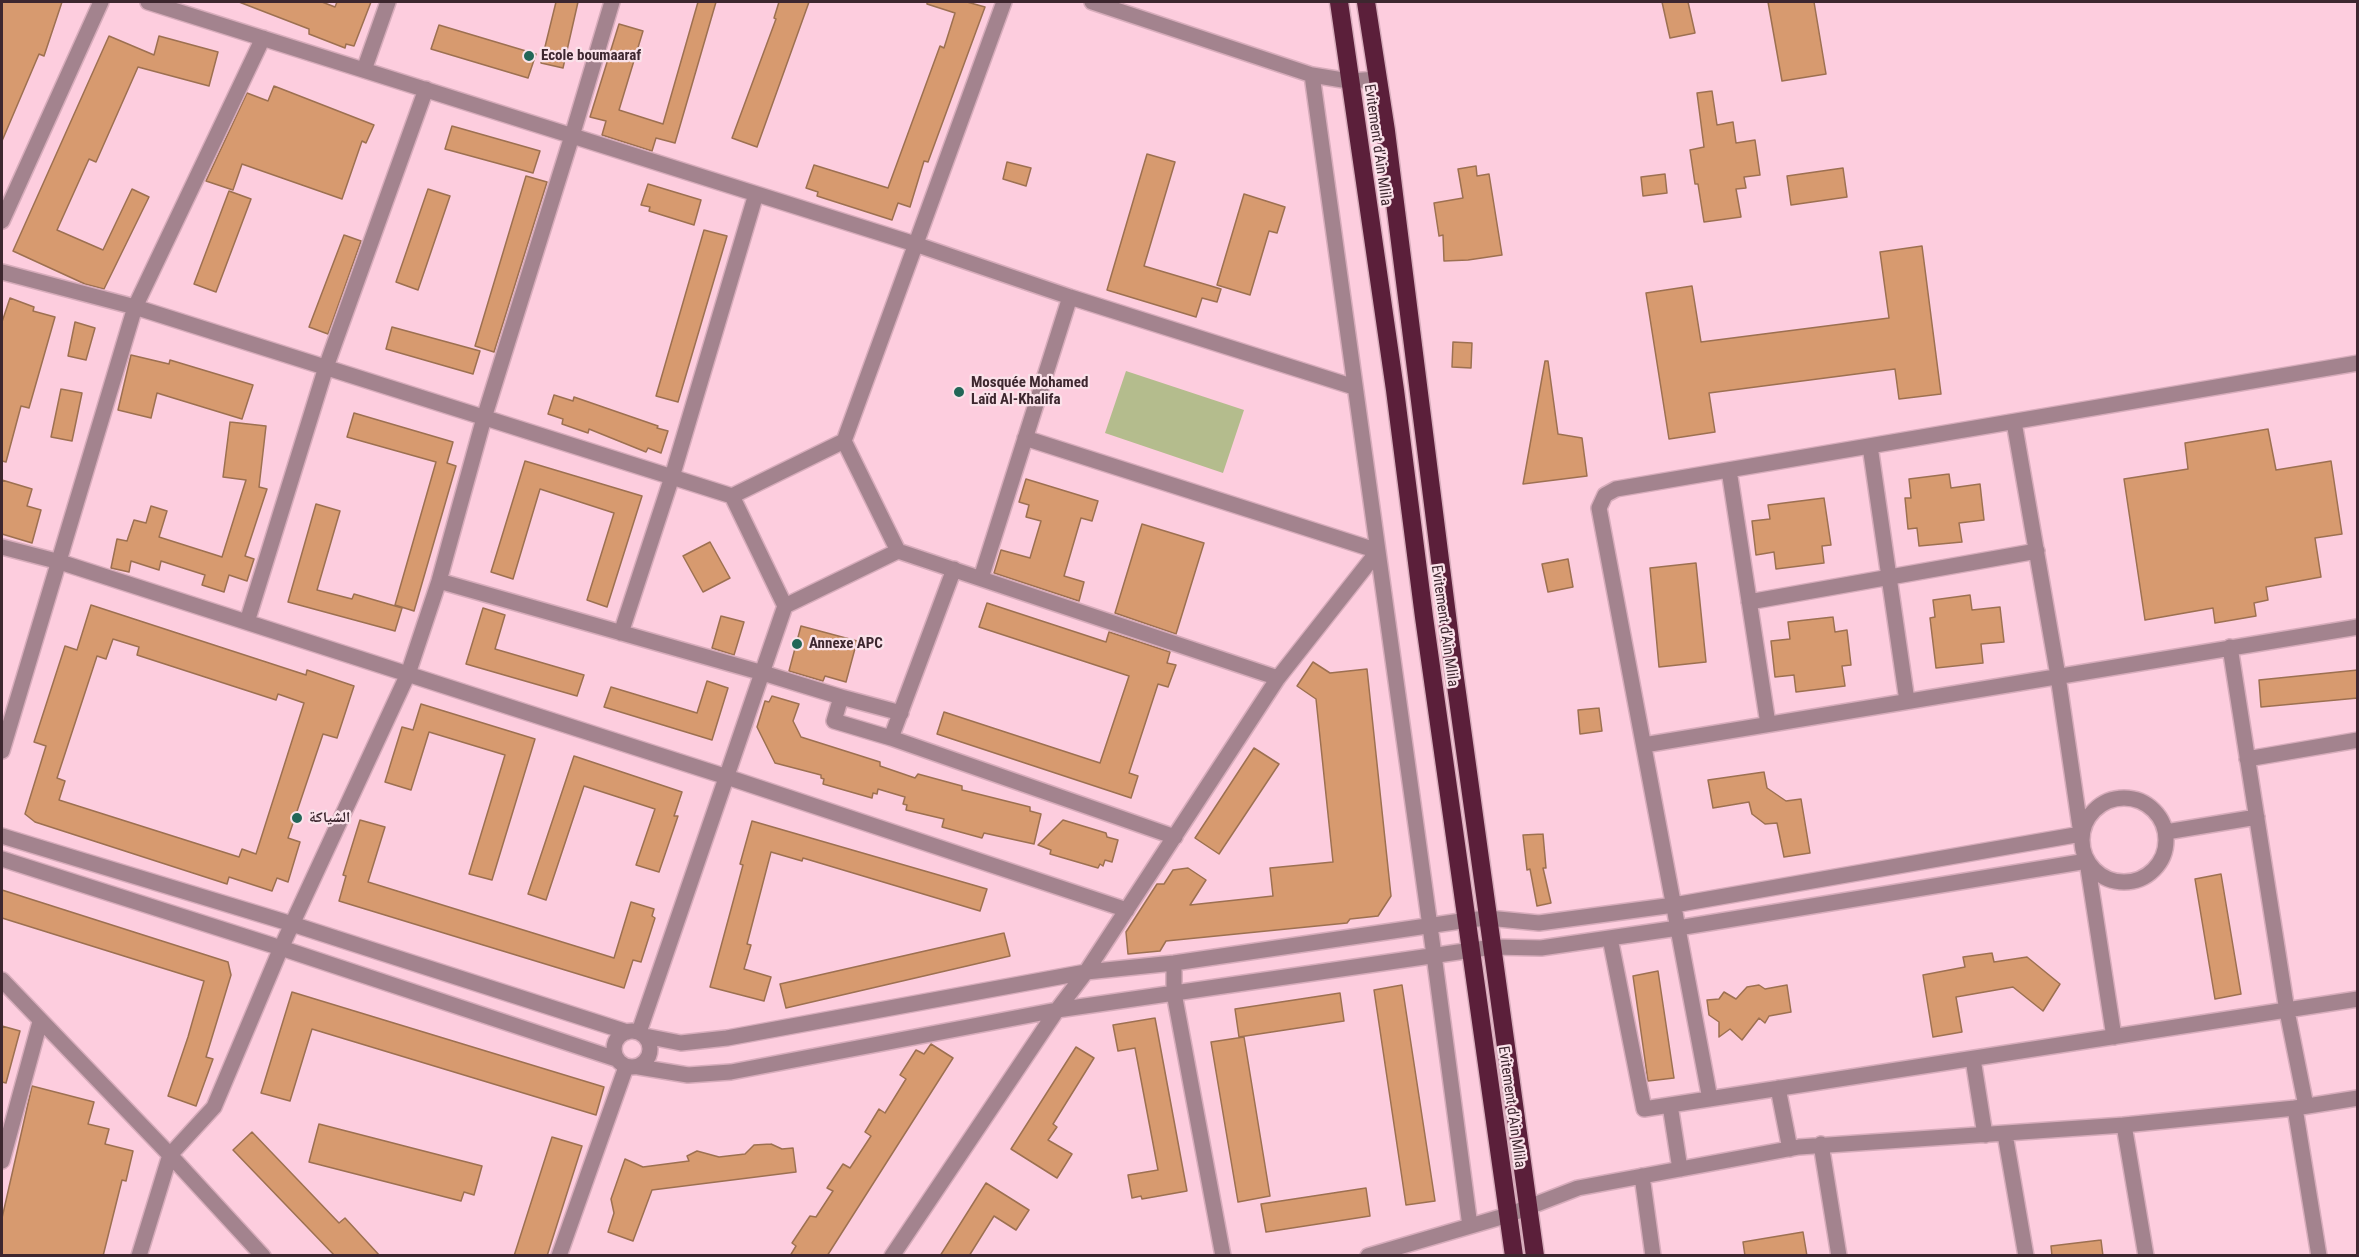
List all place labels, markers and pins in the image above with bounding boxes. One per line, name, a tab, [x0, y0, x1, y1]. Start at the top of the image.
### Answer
place label: Ecole boumaaraf	[541, 47, 641, 65]
marker: Ecole boumaaraf	[522, 49, 536, 63]
place label: Mosquée Mohamed Laïd Al-Khalifa	[971, 374, 1088, 409]
marker: Mosquée Mohamed Laïd Al-Khalifa	[952, 385, 966, 399]
place label: Annexe APC	[809, 635, 883, 653]
marker: Annexe APC	[790, 637, 804, 651]
place label: الشياكة	[309, 809, 350, 827]
marker: الشياكة	[290, 811, 304, 825]

